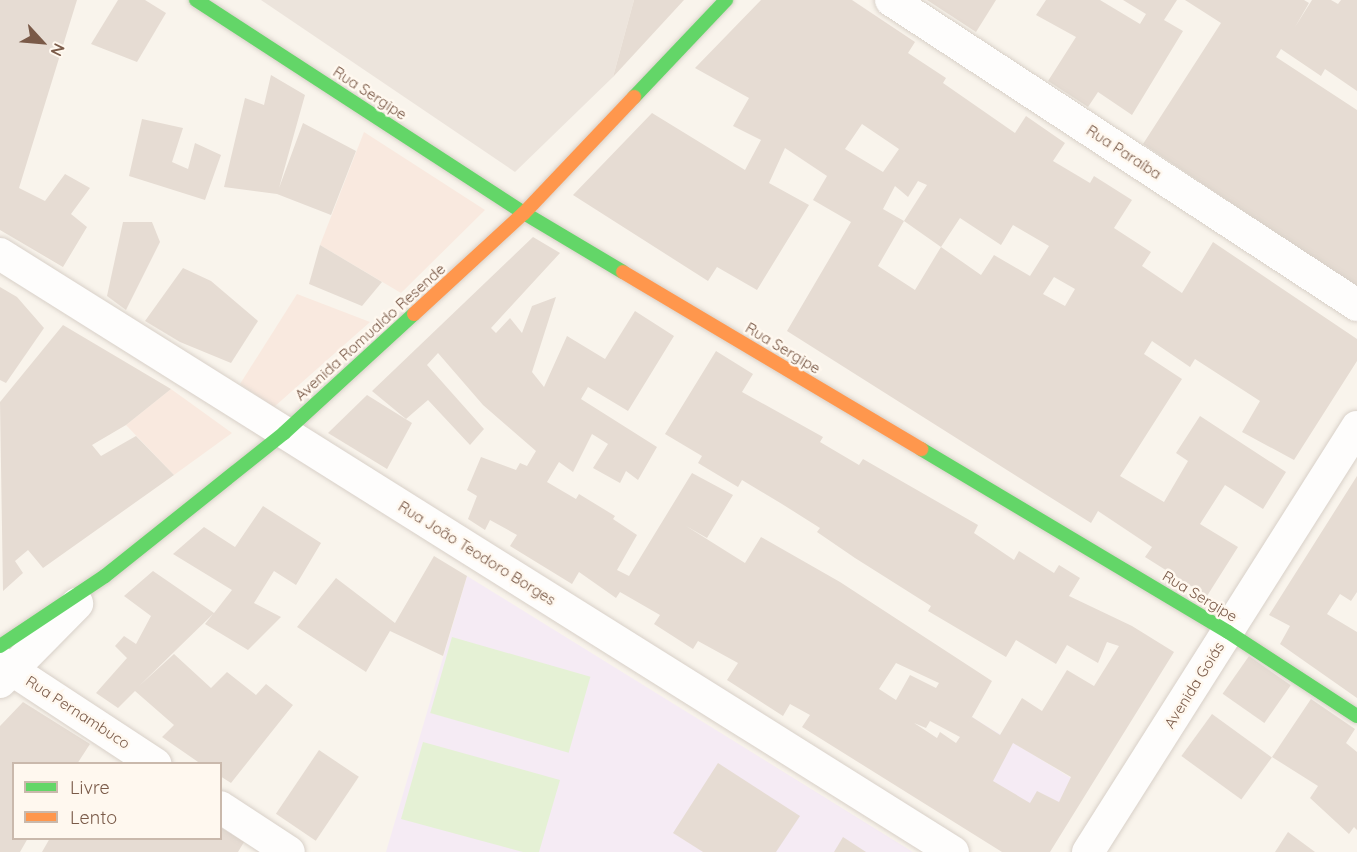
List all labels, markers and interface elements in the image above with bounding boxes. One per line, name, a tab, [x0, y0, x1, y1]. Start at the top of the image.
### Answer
north arrow	[12, 12, 72, 72]
text: N	[47, 40, 70, 60]
street label: Rua Sergipe	[330, 63, 410, 123]
street label: Rua Paraíba	[1083, 121, 1165, 183]
street label: Avenida Romualdo Resende	[291, 260, 449, 404]
street label: Rua Sergipe	[742, 319, 824, 377]
street label: Rua João Teodoro Borges	[395, 497, 559, 609]
street label: Rua Sergipe	[1159, 567, 1241, 625]
street label: Avenida Goiás	[1160, 638, 1228, 732]
street label: Rua Pernambuco	[23, 672, 133, 752]
legend	[12, 762, 222, 840]
text: Livre	[70, 776, 110, 799]
text: Lento	[70, 806, 117, 829]

